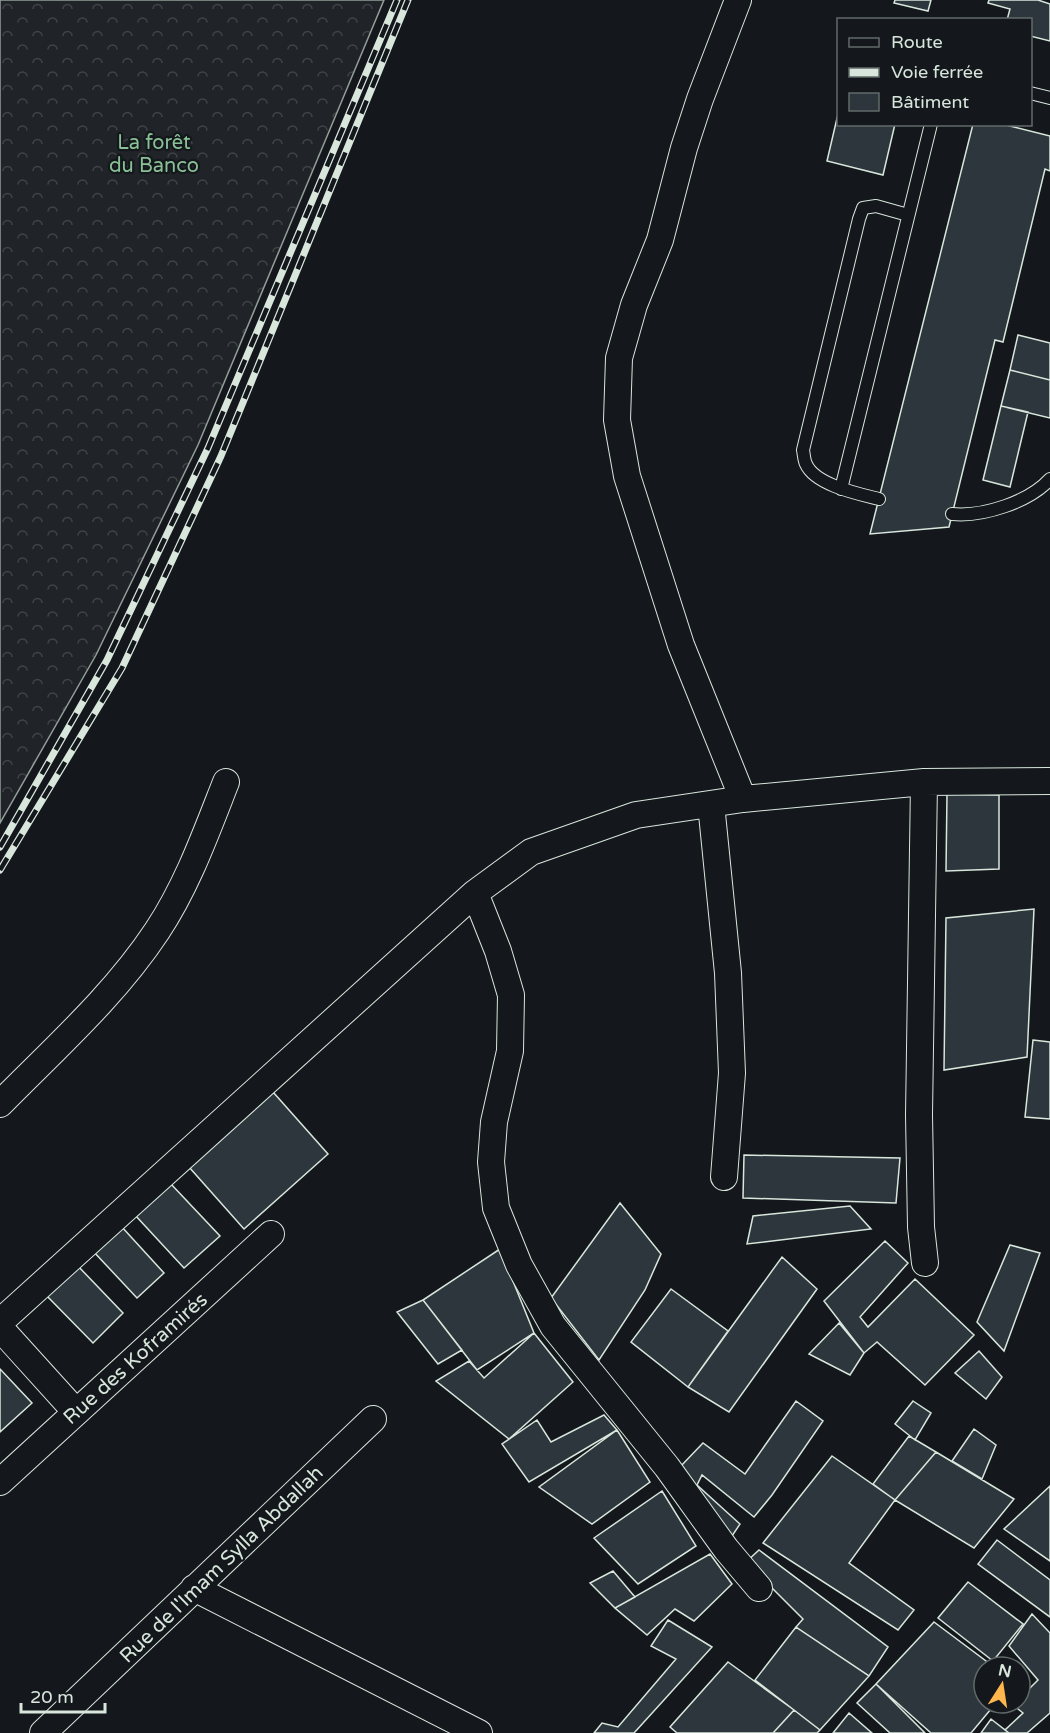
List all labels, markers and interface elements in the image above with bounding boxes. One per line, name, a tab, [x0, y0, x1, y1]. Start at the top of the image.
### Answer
legend	[837, 18, 1032, 126]
text: Route	[891, 31, 943, 53]
text: Voie ferrée	[891, 61, 983, 83]
text: Bâtiment	[891, 91, 969, 113]
park label: La forêt du Banco	[109, 131, 199, 178]
street label: Rue des Koframirés	[59, 1288, 213, 1430]
street label: Rue de l'Imam Sylla Abdallah	[115, 1461, 328, 1668]
north arrow	[972, 1655, 1032, 1715]
text: N	[997, 1660, 1013, 1682]
scale bar	[21, 1676, 105, 1714]
text: 20 m	[30, 1686, 74, 1708]

